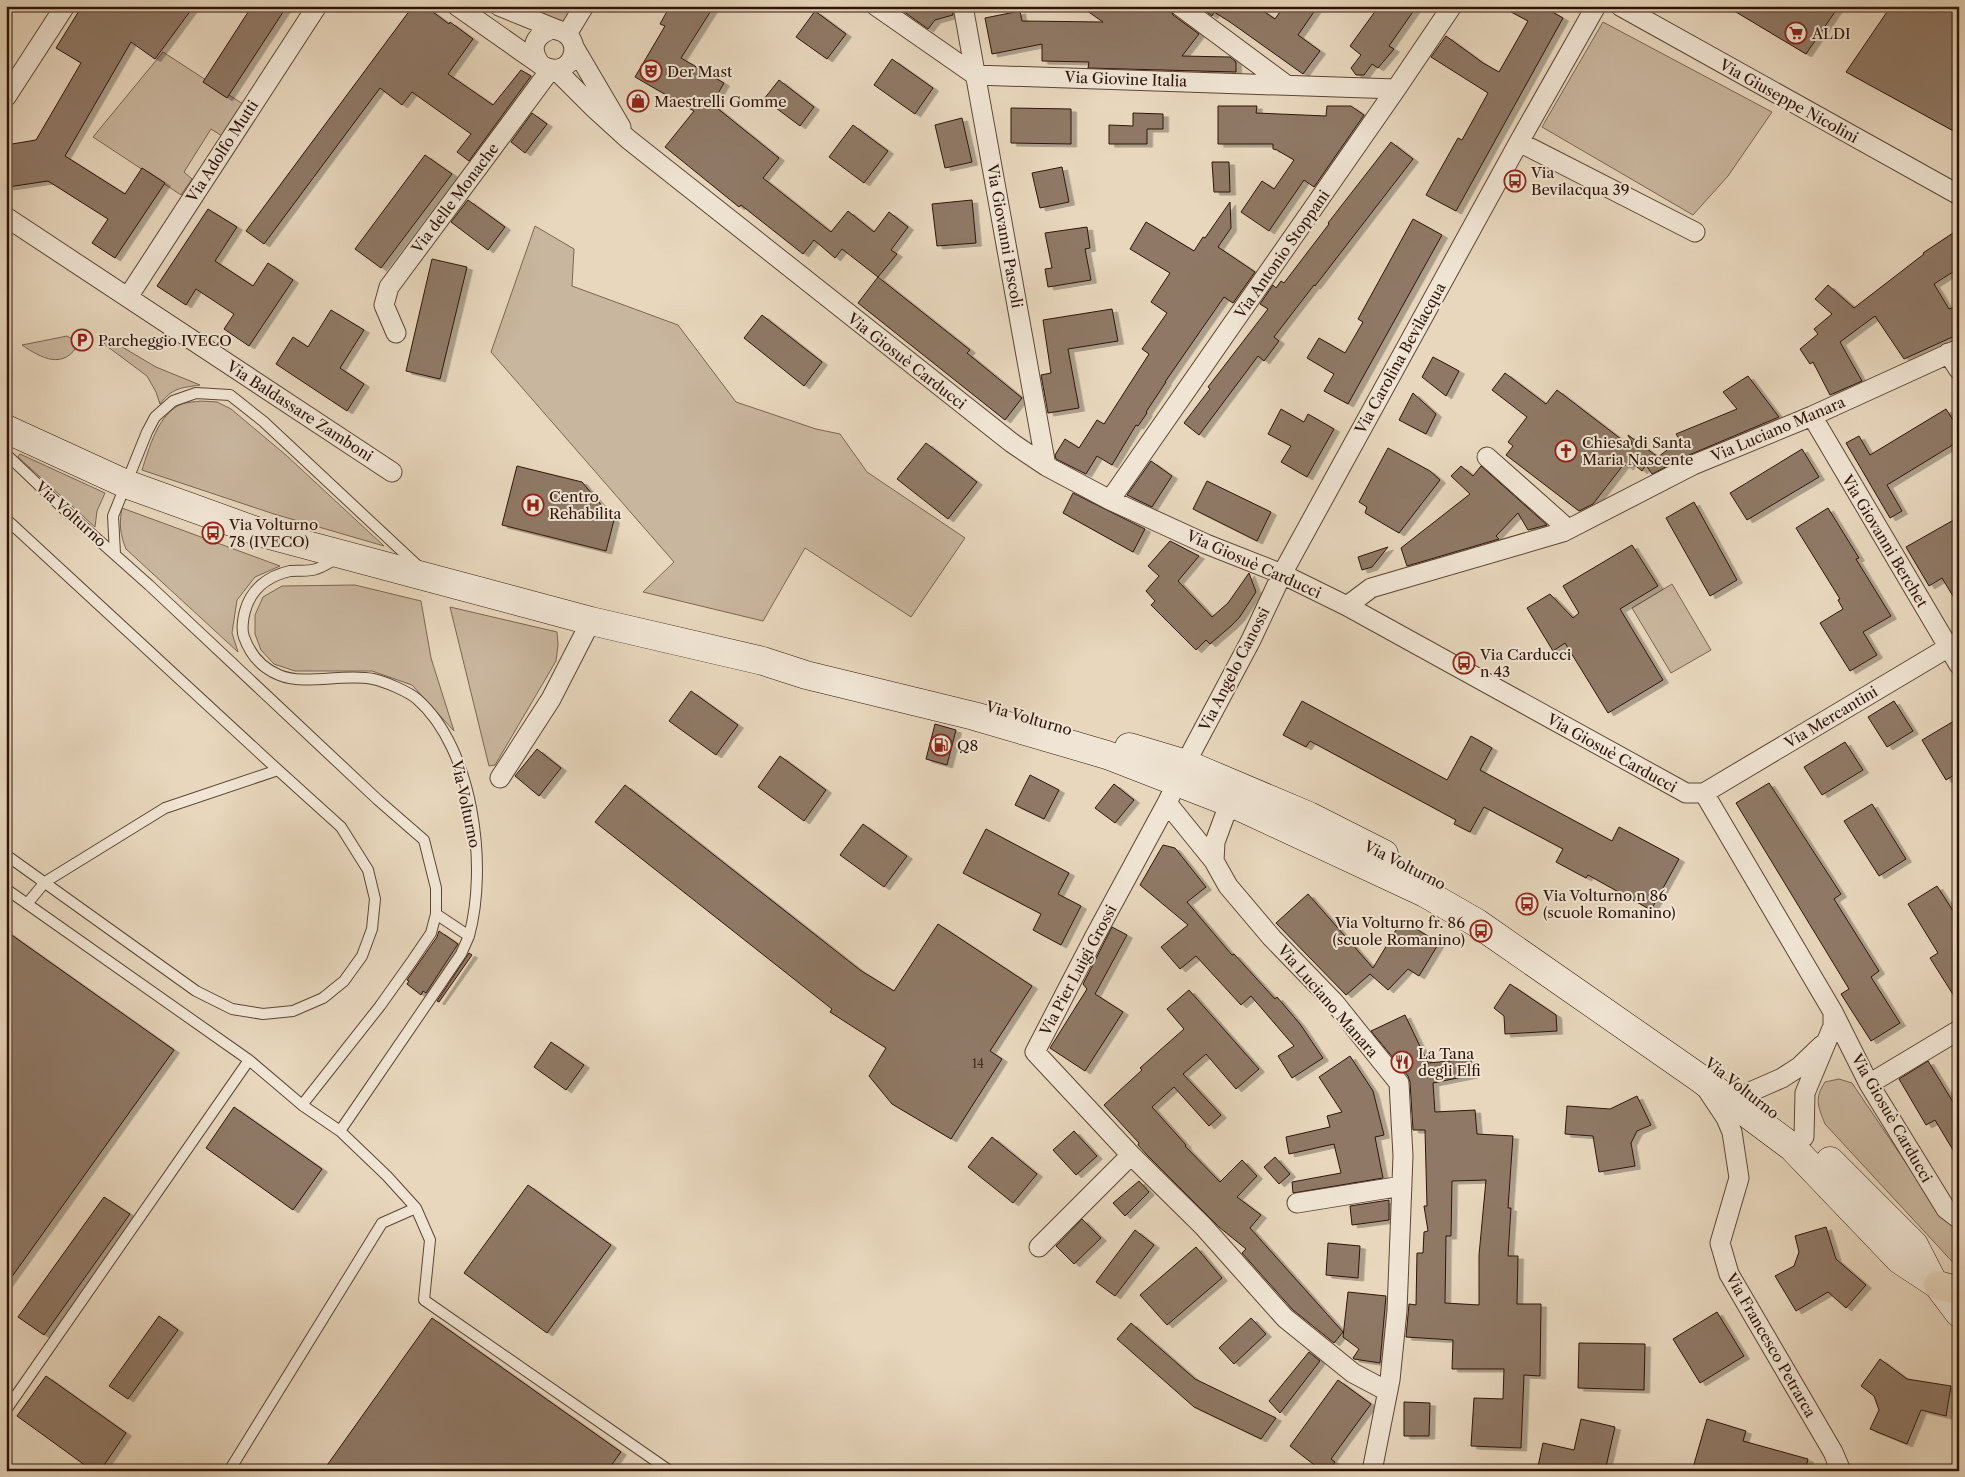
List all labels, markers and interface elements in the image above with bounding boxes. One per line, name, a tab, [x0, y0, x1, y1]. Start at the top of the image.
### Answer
supermarket icon: ALDI	[1784, 21, 1808, 45]
place label: ALDI	[1811, 24, 1851, 43]
street label: Via Giuseppe Nicolini	[1715, 54, 1862, 147]
theatre icon: Der Mast	[639, 59, 663, 83]
place label: Der Mast	[667, 62, 733, 81]
street label: Via Giovine Italia	[1063, 67, 1188, 91]
shop icon: Maestrelli Gomme	[626, 89, 650, 113]
place label: Maestrelli Gomme	[654, 92, 787, 111]
street label: Via Adolfo Mutti	[181, 96, 262, 206]
street label: Via delle Monache	[407, 139, 503, 258]
street label: Via Giovanni Pascoli	[983, 162, 1027, 310]
place label: Via Bevilacqua 39	[1530, 163, 1630, 199]
bus stop icon: Via Bevilacqua 39	[1503, 169, 1527, 193]
street label: Via Antonio Stoppani	[1230, 186, 1334, 323]
street label: Via Carolina Bevilacqua	[1350, 279, 1450, 438]
street label: Via Giosuè Carducci	[843, 308, 970, 414]
parking icon: Parcheggio IVECO	[70, 328, 94, 352]
place label: Parcheggio IVECO	[98, 331, 232, 350]
street label: Via Baldassare Zamboni	[222, 356, 377, 466]
street label: Via Luciano Manara	[1707, 392, 1848, 466]
place label: Chiesa di Santa Maria Nascente	[1582, 433, 1693, 469]
church icon: Chiesa di Santa Maria Nascente	[1554, 439, 1578, 463]
street label: Via Giovanni Berchet	[1837, 470, 1932, 611]
street label: Via Volturno	[31, 476, 110, 551]
place label: Centro Rehabilita	[549, 487, 622, 523]
hospital icon: Centro Rehabilita	[521, 493, 545, 517]
place label: Via Volturno 78 (IVECO)	[228, 515, 318, 551]
bus stop icon: Via Volturno 78 (IVECO)	[201, 521, 225, 545]
street label: Via Giosuè Carducci	[1183, 525, 1325, 602]
street label: Via Angelo Canossi	[1194, 603, 1274, 735]
place label: Via Carducci n 43	[1479, 645, 1572, 681]
bus stop icon: Via Carducci n 43	[1452, 651, 1476, 675]
street label: Via Mercantini	[1780, 681, 1881, 753]
street label: Via Volturno	[983, 696, 1074, 739]
street label: Via Giosuè Carducci	[1543, 709, 1681, 797]
fuel station icon: Q8	[929, 733, 953, 757]
place label: Q8	[957, 736, 978, 755]
street label: Via Volturno	[447, 757, 485, 850]
street label: Via Volturno	[1360, 836, 1449, 894]
place label: Via Volturno n 86 (scuole Romanino)	[1542, 886, 1676, 922]
bus stop icon: Via Volturno n 86 (scuole Romanino)	[1515, 892, 1539, 916]
street label: Via Pier Luigi Grossi	[1035, 901, 1121, 1039]
place label: Via Volturno fr. 86 (scuole Romanino)	[1332, 913, 1465, 949]
bus stop icon: Via Volturno fr. 86 (scuole Romanino)	[1469, 919, 1493, 943]
street label: Via Luciano Manara	[1273, 940, 1382, 1061]
place label: La Tana degli Elfi	[1418, 1044, 1481, 1080]
street label: Via Giosuè Carducci	[1847, 1049, 1937, 1186]
restaurant icon: La Tana degli Elfi	[1390, 1050, 1414, 1074]
street label: Via Volturno	[1700, 1052, 1783, 1123]
house number: 14	[972, 1056, 984, 1071]
street label: Via Francesco Petrarca	[1721, 1269, 1820, 1421]

